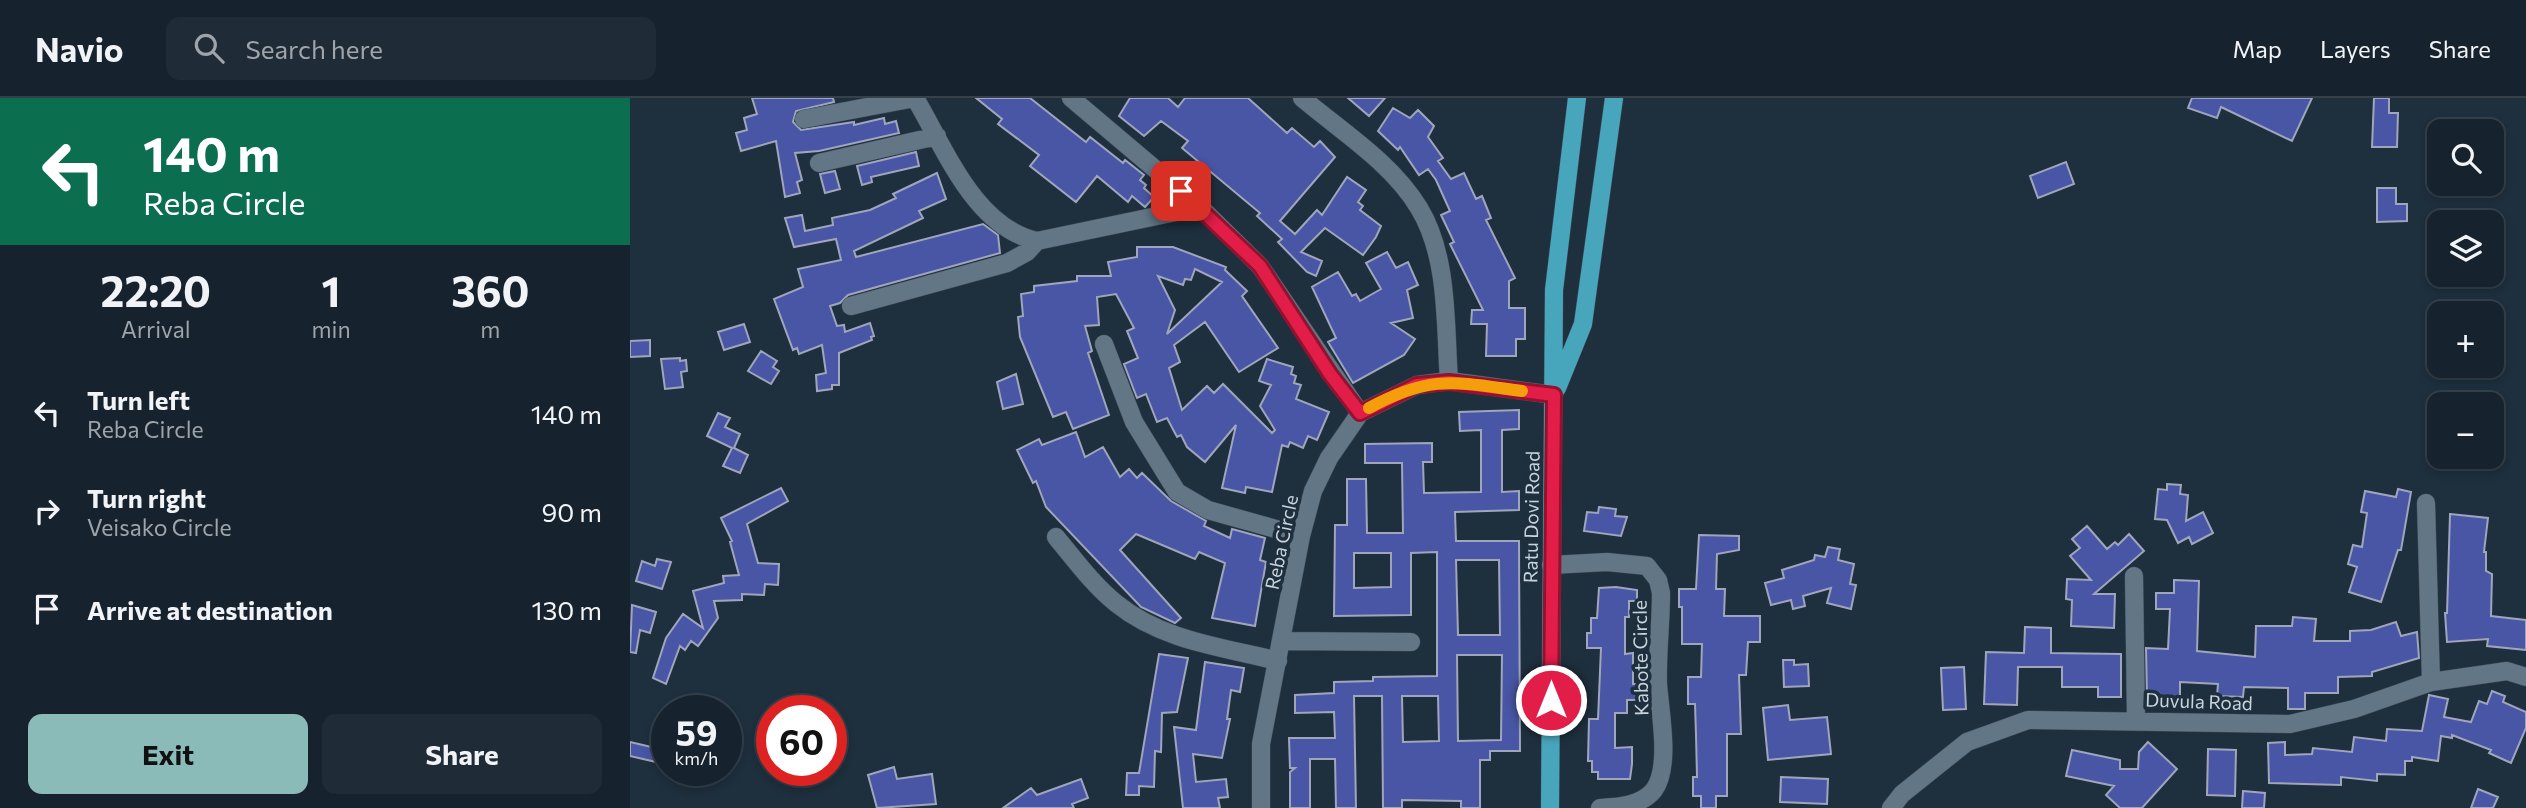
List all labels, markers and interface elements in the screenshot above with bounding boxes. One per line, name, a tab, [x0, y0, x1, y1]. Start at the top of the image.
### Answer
search box	[166, 17, 656, 80]
text: Navio	[35, 28, 124, 69]
icon: search	[190, 29, 228, 67]
text: Search here	[246, 33, 383, 64]
text: Map	[2233, 34, 2282, 63]
text: Layers	[2320, 34, 2391, 63]
text: Share	[2429, 34, 2491, 63]
map controls	[2427, 119, 2504, 469]
button: search	[2427, 119, 2504, 196]
text: 140 m	[143, 122, 280, 182]
icon: left	[28, 126, 119, 217]
pin	[1151, 161, 1211, 221]
icon: arrive	[1162, 172, 1200, 210]
text: Reba Circle	[143, 182, 305, 222]
button: layers	[2427, 210, 2504, 287]
text: 22:20	[101, 264, 211, 316]
text: 1	[322, 264, 341, 316]
text: 360	[451, 264, 529, 316]
button: +	[2427, 301, 2504, 378]
text: Arrival	[121, 315, 191, 343]
text: min	[311, 315, 351, 343]
text: m	[480, 315, 500, 343]
text: Turn left	[87, 384, 190, 415]
button: −	[2427, 392, 2504, 469]
icon: left	[28, 394, 66, 432]
text: 140 m	[531, 398, 602, 429]
text: Reba Circle	[87, 415, 204, 443]
street label: Ratu Dovi Road	[1518, 451, 1544, 583]
text: Turn right	[87, 482, 206, 513]
icon: right	[28, 492, 66, 530]
street label: Reba Circle	[1260, 492, 1302, 592]
text: 90 m	[542, 496, 602, 527]
text: Veisako Circle	[87, 513, 232, 541]
icon: arrive	[28, 590, 66, 628]
text: Arrive at destination	[87, 594, 333, 625]
text: 130 m	[531, 594, 602, 625]
street label: Kabote Circle	[1627, 600, 1653, 716]
position arrow	[1514, 663, 1588, 737]
street label: Duvula Road	[2145, 688, 2253, 714]
speed limit sign: 60	[756, 695, 847, 786]
text: 59	[675, 710, 717, 753]
button: Exit	[28, 714, 308, 794]
button: Share	[322, 714, 602, 794]
text: km/h	[675, 747, 718, 769]

